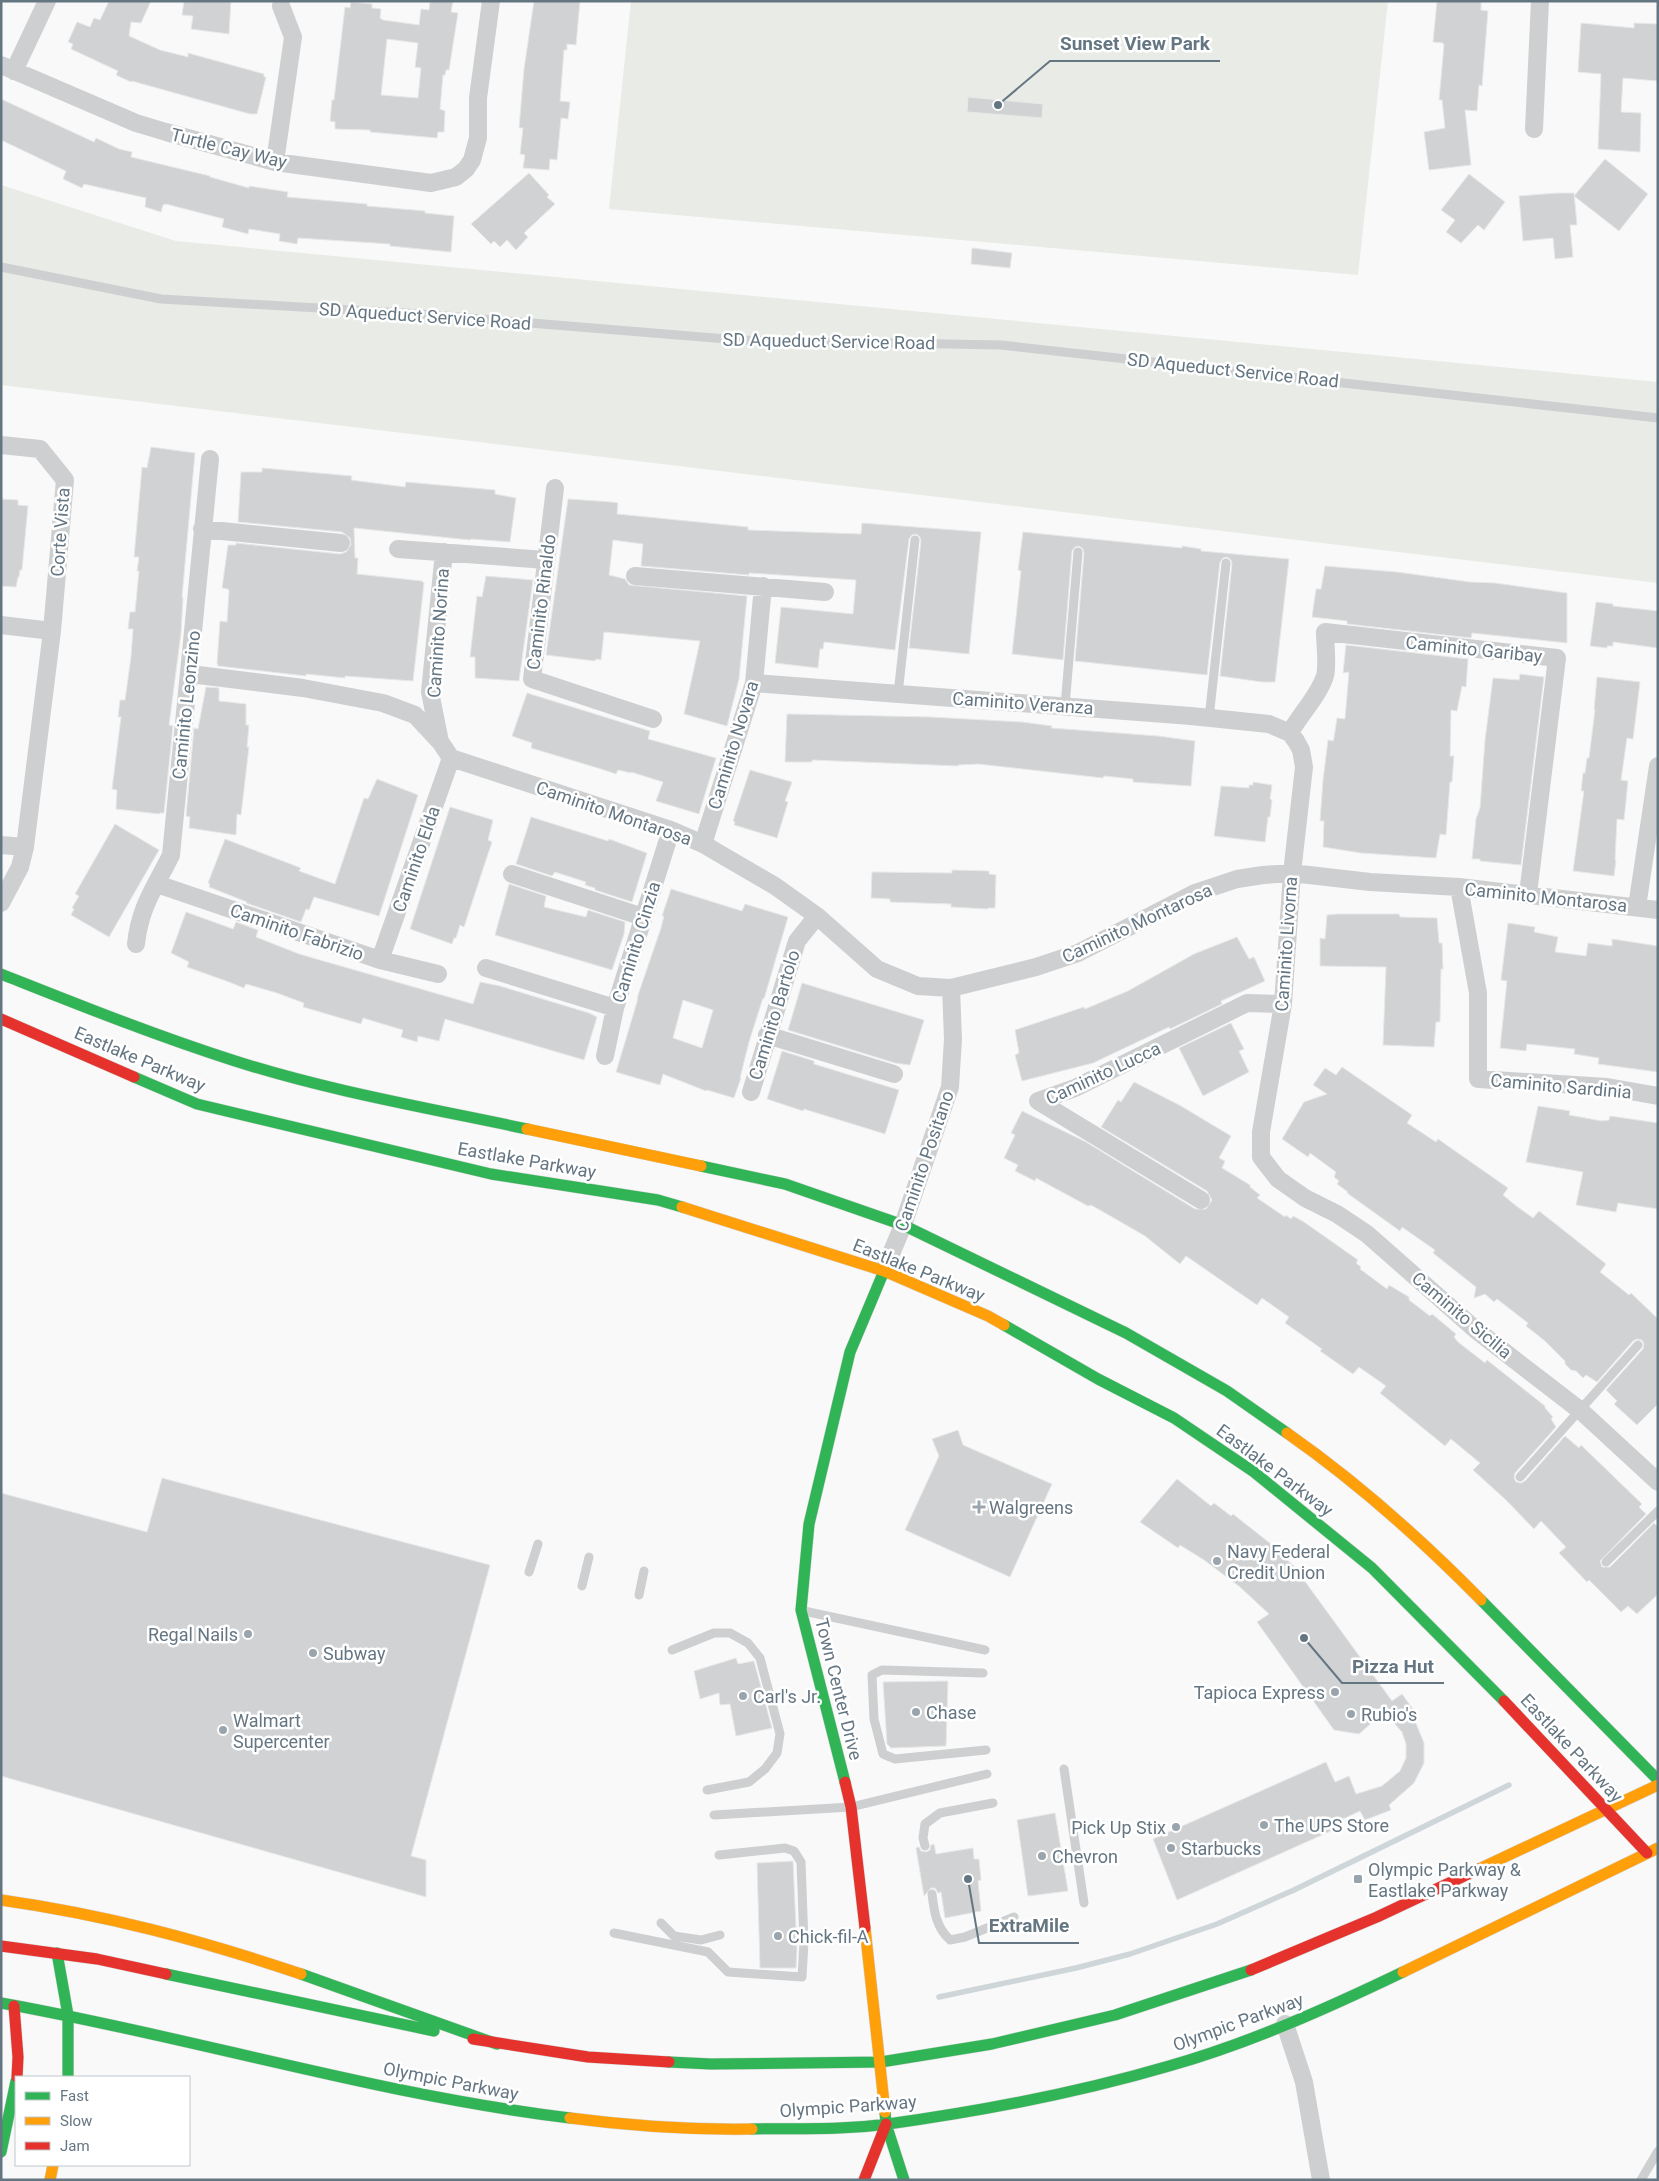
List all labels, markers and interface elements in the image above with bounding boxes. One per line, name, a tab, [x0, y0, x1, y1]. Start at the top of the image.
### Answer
callout: Sunset View Park	[1050, 27, 1220, 61]
text: Sunset View Park	[1060, 32, 1211, 55]
street label: Turtle Cay Way	[169, 123, 290, 173]
street label: SD Aqueduct Service Road	[318, 298, 532, 334]
street label: SD Aqueduct Service Road	[723, 329, 935, 353]
street label: SD Aqueduct Service Road	[1126, 348, 1340, 392]
street label: Corte Vista	[46, 487, 74, 577]
street label: Caminito Rinaldo	[522, 533, 560, 671]
street label: Caminito Norina	[423, 568, 453, 698]
street label: Caminito Leonzino	[168, 630, 204, 780]
street label: Caminito Garibay	[1405, 631, 1544, 667]
street label: Caminito Novara	[703, 678, 763, 812]
street label: Caminito Veranza	[952, 688, 1094, 718]
street label: Caminito Montarosa	[533, 776, 695, 850]
street label: Caminito Elda	[388, 803, 444, 915]
street label: Caminito Livorna	[1271, 876, 1301, 1012]
street label: Caminito Montarosa	[1464, 878, 1628, 916]
street label: Caminito Cinzia	[608, 879, 664, 1005]
street label: Caminito Montarosa	[1059, 879, 1215, 967]
street label: Caminito Fabrizio	[227, 899, 367, 965]
street label: Caminito Bartolo	[744, 948, 804, 1082]
street label: Eastlake Parkway	[71, 1022, 209, 1096]
street label: Caminito Lucca	[1042, 1037, 1164, 1109]
street label: Caminito Sardinia	[1490, 1069, 1632, 1103]
street label: Caminito Positano	[890, 1088, 958, 1234]
street label: Eastlake Parkway	[456, 1137, 598, 1183]
street label: Eastlake Parkway	[850, 1234, 988, 1306]
street label: Caminito Sicilia	[1408, 1267, 1516, 1363]
street label: Eastlake Parkway	[1213, 1419, 1338, 1521]
place label: Walgreens	[989, 1497, 1073, 1518]
marker: Walgreens	[973, 1501, 985, 1513]
place label: Navy Federal Credit Union	[1227, 1541, 1330, 1583]
marker: Navy Federal Credit Union	[1211, 1555, 1223, 1567]
street label: Town Center Drive	[811, 1616, 867, 1762]
place label: Regal Nails	[148, 1624, 238, 1645]
marker: Regal Nails	[242, 1628, 254, 1640]
place label: Subway	[323, 1643, 386, 1664]
marker: Subway	[307, 1647, 319, 1659]
callout: Pizza Hut	[1342, 1649, 1444, 1683]
text: Pizza Hut	[1352, 1655, 1435, 1678]
place label: Tapioca Express	[1194, 1682, 1325, 1703]
place label: Carl's Jr.	[753, 1686, 821, 1707]
marker: Tapioca Express	[1329, 1686, 1341, 1698]
marker: Carl's Jr.	[737, 1690, 749, 1702]
street label: Eastlake Parkway	[1516, 1690, 1628, 1807]
place label: Chase	[926, 1702, 976, 1723]
place label: Rubio's	[1361, 1704, 1417, 1725]
marker: Chase	[910, 1706, 922, 1718]
marker: Rubio's	[1345, 1708, 1357, 1720]
place label: Walmart Supercenter	[233, 1710, 330, 1752]
marker: Walmart Supercenter	[217, 1724, 229, 1736]
place label: The UPS Store	[1274, 1815, 1389, 1836]
place label: Pick Up Stix	[1071, 1817, 1166, 1838]
marker: The UPS Store	[1258, 1819, 1270, 1831]
marker: Pick Up Stix	[1170, 1821, 1182, 1833]
place label: Starbucks	[1181, 1838, 1261, 1859]
marker: Starbucks	[1165, 1842, 1177, 1854]
place label: Chevron	[1052, 1846, 1118, 1867]
marker: Chevron	[1036, 1850, 1048, 1862]
place label: Olympic Parkway & Eastlake Parkway	[1368, 1859, 1522, 1901]
marker: Olympic Parkway & Eastlake Parkway	[1352, 1873, 1364, 1885]
callout: ExtraMile	[979, 1909, 1079, 1943]
text: ExtraMile	[989, 1914, 1069, 1937]
place label: Chick-fil-A	[788, 1926, 869, 1947]
marker: Chick-fil-A	[772, 1930, 784, 1942]
street label: Olympic Parkway	[1170, 1988, 1307, 2055]
street label: Olympic Parkway	[382, 2058, 521, 2105]
legend	[15, 2076, 190, 2166]
text: Fast	[60, 2087, 89, 2105]
street label: Olympic Parkway	[779, 2091, 918, 2121]
text: Slow	[60, 2112, 92, 2130]
text: Jam	[60, 2137, 90, 2155]

